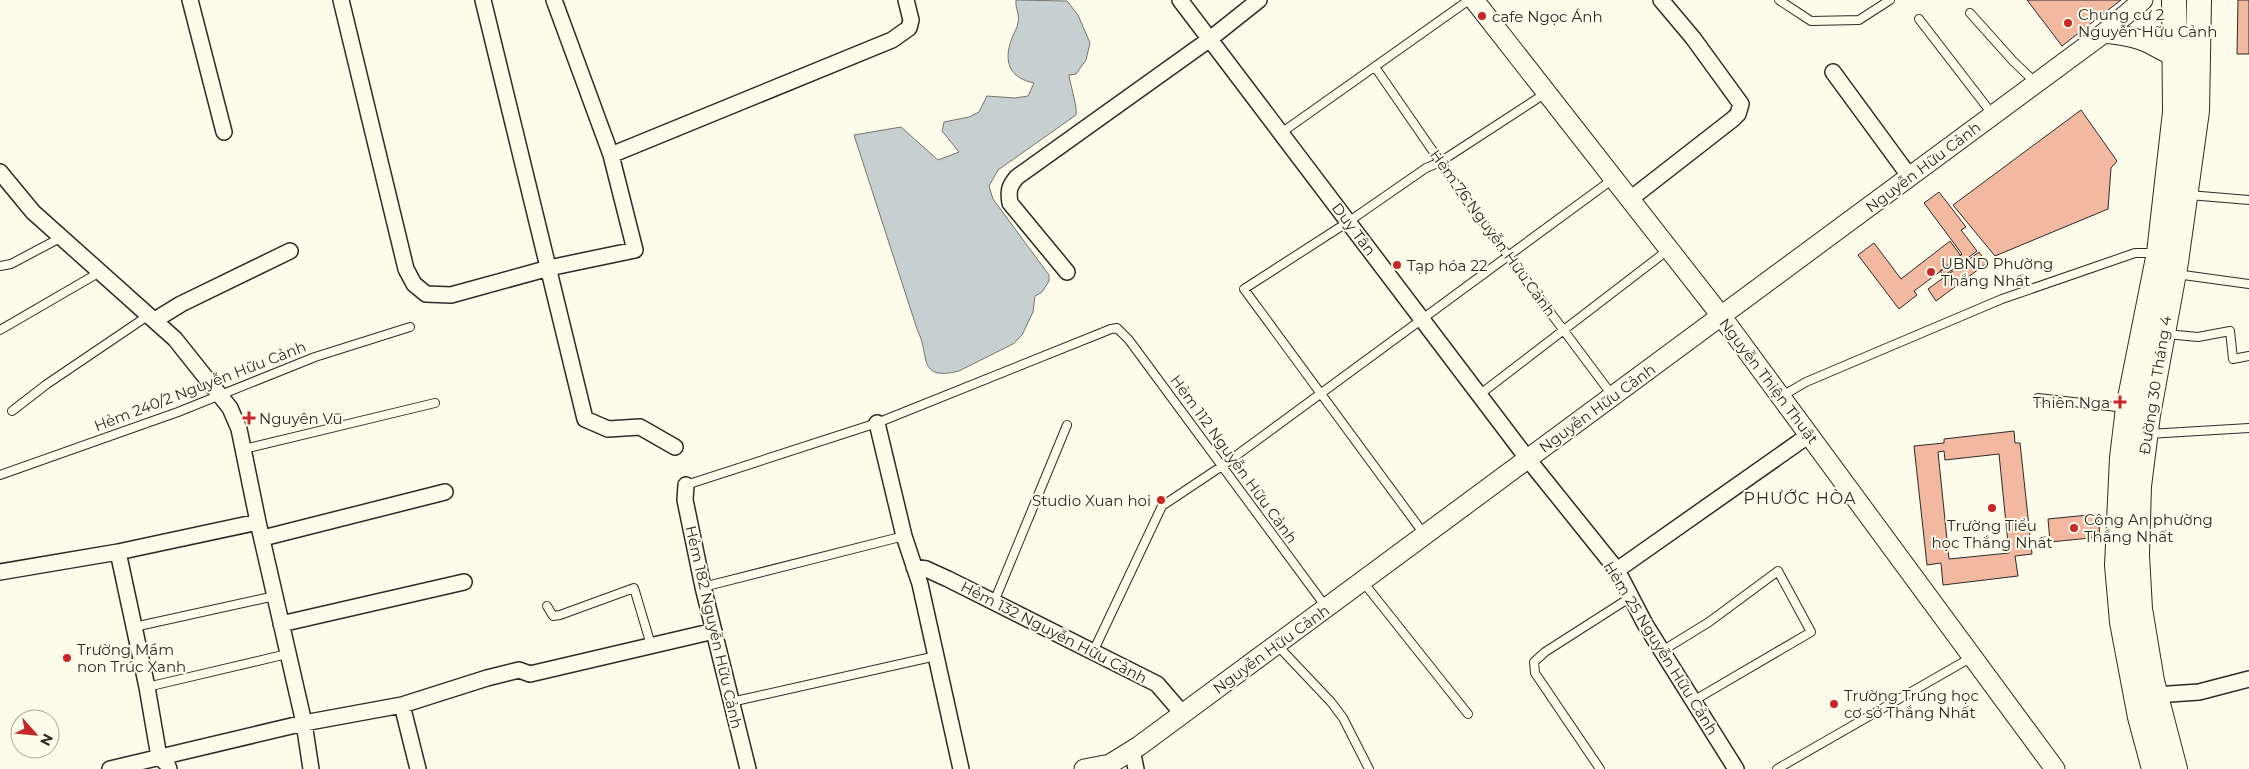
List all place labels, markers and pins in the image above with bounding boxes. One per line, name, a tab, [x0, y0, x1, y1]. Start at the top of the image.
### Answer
place label: Chung cư 2 Nguyễn Hữu Cảnh	[2078, 5, 2217, 41]
place label: cafe Ngọc Ánh	[1492, 7, 1603, 26]
marker: cafe Ngọc Ánh	[1476, 10, 1488, 22]
marker: Chung cư 2 Nguyễn Hữu Cảnh	[2062, 17, 2074, 29]
place label: UBND Phường Thắng Nhất	[1941, 254, 2053, 290]
place label: Tạp hóa 22	[1407, 256, 1487, 275]
marker: Tạp hóa 22	[1391, 259, 1403, 271]
marker: UBND Phường Thắng Nhất	[1925, 266, 1937, 278]
place label: Thiên Nga	[2033, 393, 2110, 412]
marker: Thiên Nga	[2114, 396, 2126, 408]
place label: Nguyên Vũ	[259, 409, 343, 428]
marker: Nguyên Vũ	[243, 412, 255, 424]
place label: Studio Xuan hoi	[1032, 491, 1151, 510]
marker: Studio Xuan hoi	[1155, 494, 1167, 506]
marker: Trường Tiểu học Thắng Nhất	[1986, 502, 1998, 514]
place label: Công An phường Thắng Nhất	[2084, 510, 2213, 546]
place label: Trường Tiểu học Thắng Nhất	[1931, 516, 2053, 552]
marker: Công An phường Thắng Nhất	[2068, 522, 2080, 534]
place label: Trường Mầm non Trúc Xanh	[77, 640, 186, 676]
marker: Trường Mầm non Trúc Xanh	[61, 652, 73, 664]
place label: Trường Trung học cơ sở Thắng Nhất	[1844, 686, 1979, 722]
marker: Trường Trung học cơ sở Thắng Nhất	[1828, 698, 1840, 710]

